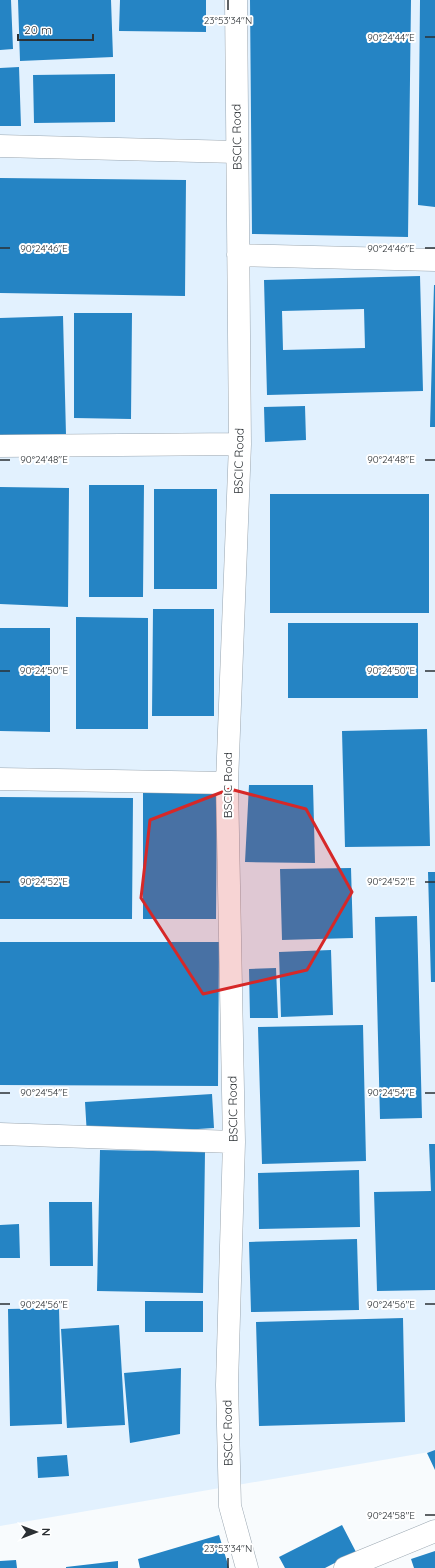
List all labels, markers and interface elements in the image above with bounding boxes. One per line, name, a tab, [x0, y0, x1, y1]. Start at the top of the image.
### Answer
text: 23°53'34"N	[204, 14, 252, 27]
scale bar	[18, 16, 93, 42]
text: 20 m	[24, 22, 52, 37]
text: 90°24'44"E	[367, 31, 415, 44]
street label: BSCIC Road	[228, 104, 245, 170]
text: 90°24'46"E	[20, 242, 68, 255]
text: 90°24'46"E	[367, 242, 415, 255]
street label: BSCIC Road	[230, 428, 247, 494]
text: 90°24'48"E	[20, 453, 68, 466]
text: 90°24'48"E	[367, 453, 415, 466]
text: 90°24'50"E	[20, 664, 68, 677]
text: 90°24'50"E	[367, 664, 415, 677]
street label: BSCIC Road	[220, 752, 235, 818]
text: 90°24'52"E	[20, 875, 68, 888]
text: 90°24'52"E	[367, 875, 415, 888]
street label: BSCIC Road	[224, 1076, 241, 1142]
text: 90°24'54"E	[20, 1086, 68, 1099]
text: 90°24'54"E	[367, 1086, 415, 1099]
text: 90°24'56"E	[20, 1298, 68, 1311]
text: 90°24'56"E	[367, 1298, 415, 1311]
street label: BSCIC Road	[219, 1400, 236, 1466]
text: 90°24'58"E	[367, 1509, 415, 1522]
north arrow	[16, 1512, 56, 1552]
text: N	[39, 1528, 53, 1536]
text: 23°53'34"N	[204, 1542, 252, 1555]

